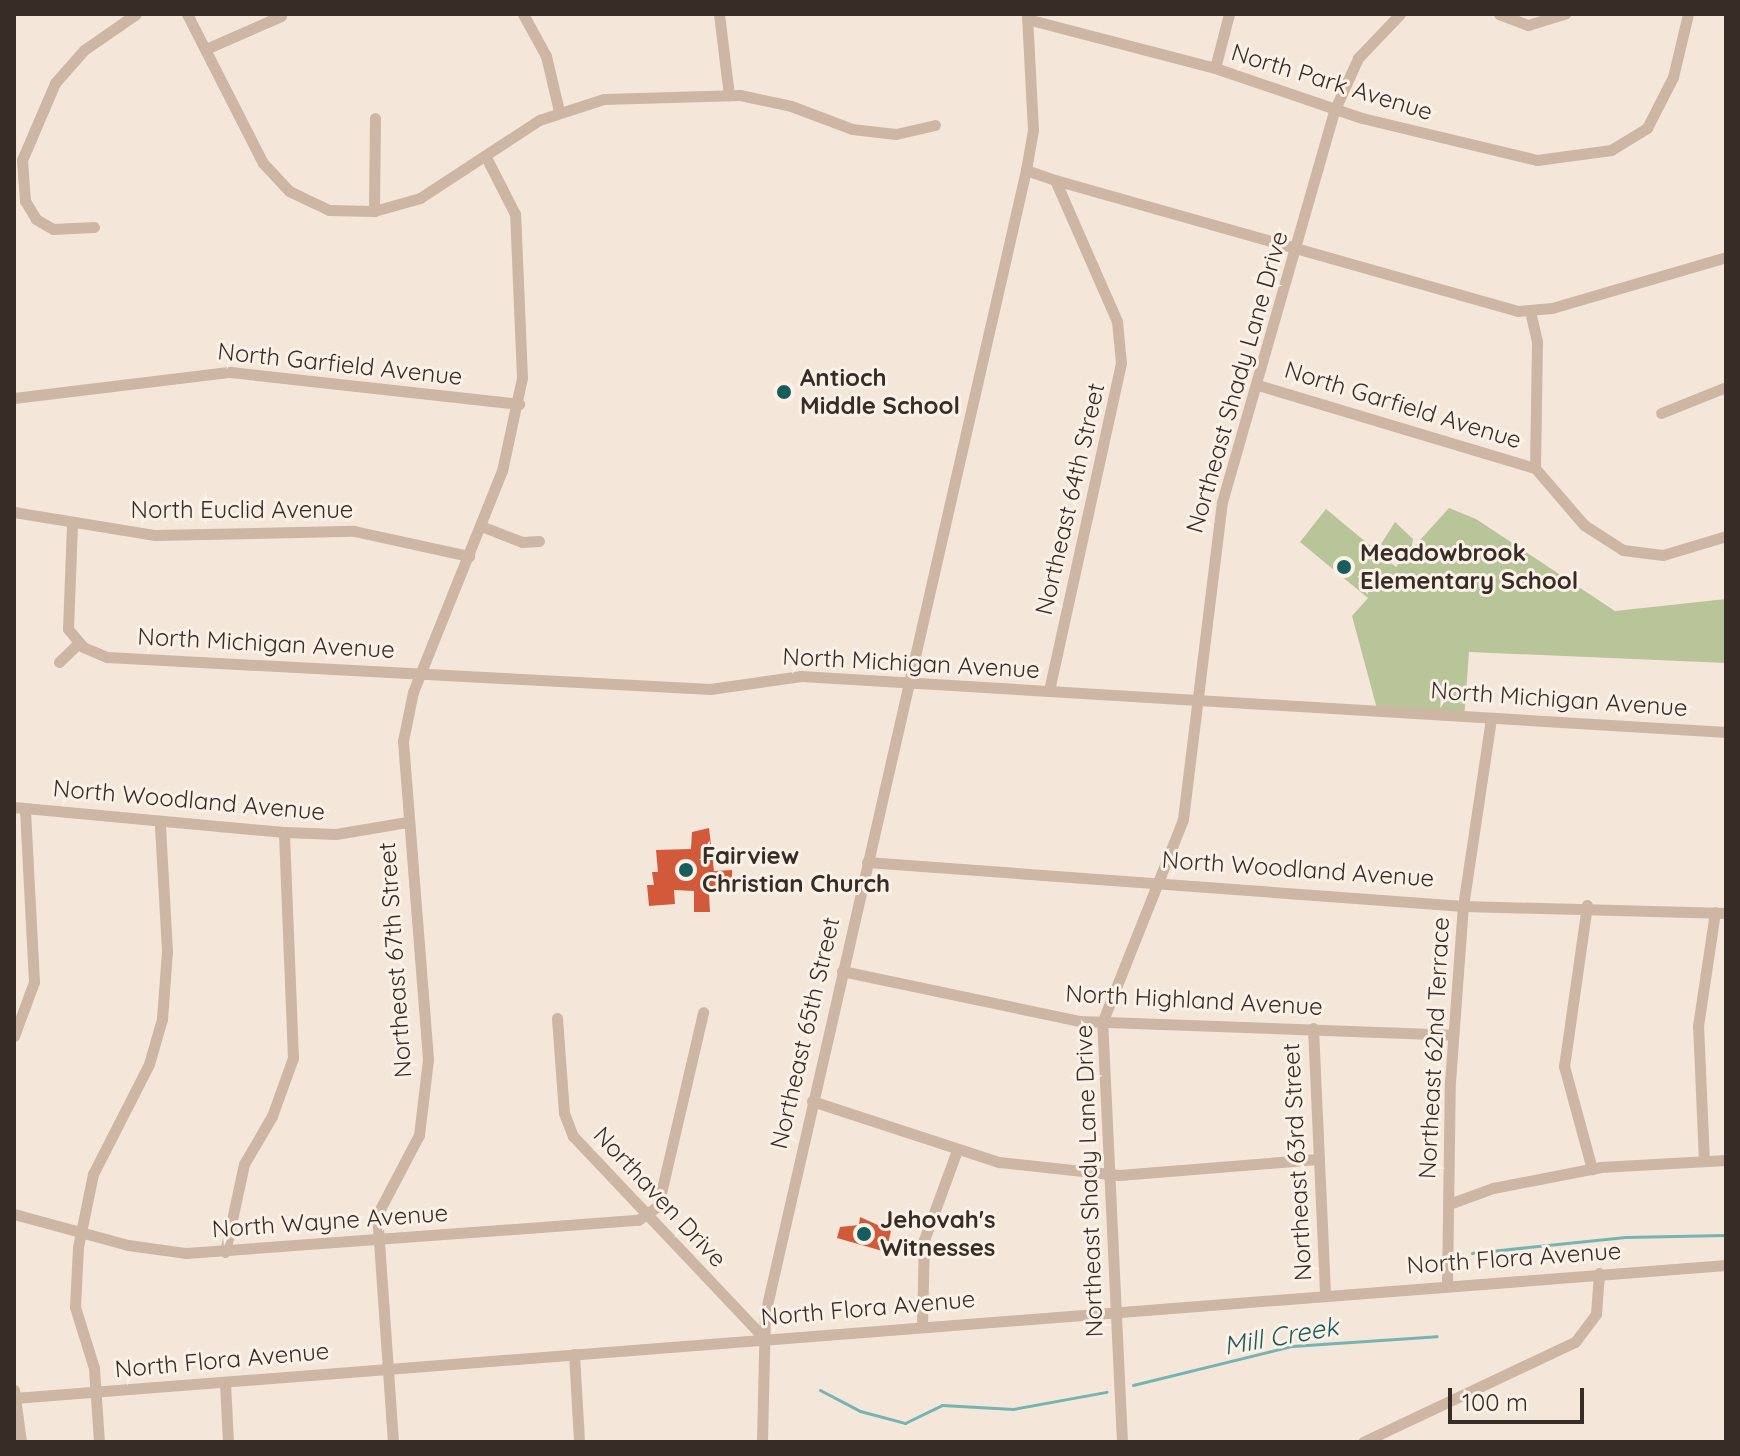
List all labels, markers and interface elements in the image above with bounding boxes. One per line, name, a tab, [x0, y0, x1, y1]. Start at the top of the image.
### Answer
street label: North Park Avenue	[1228, 38, 1436, 126]
street label: Northeast Shady Lane Drive	[1180, 228, 1294, 536]
street label: North Garfield Avenue	[216, 337, 464, 391]
street label: North Garfield Avenue	[1281, 355, 1525, 455]
place label: Antioch Middle School	[800, 364, 960, 420]
street label: Northeast 64th Street	[1029, 380, 1111, 618]
marker: Antioch Middle School	[775, 383, 793, 401]
street label: North Euclid Avenue	[131, 496, 353, 524]
place label: Meadowbrook Elementary School	[1360, 539, 1578, 595]
marker: Meadowbrook Elementary School	[1335, 558, 1353, 576]
street label: North Michigan Avenue	[137, 622, 395, 664]
street label: North Michigan Avenue	[782, 642, 1040, 684]
street label: North Michigan Avenue	[1430, 676, 1688, 722]
street label: North Woodland Avenue	[52, 774, 326, 826]
street label: Northeast 67th Street	[372, 841, 418, 1079]
place label: Fairview Christian Church	[702, 842, 890, 898]
street label: North Woodland Avenue	[1161, 845, 1435, 893]
marker: Fairview Christian Church	[677, 861, 695, 879]
street label: Northeast 65th Street	[764, 914, 846, 1152]
street label: Northeast 62nd Terrace	[1413, 916, 1455, 1180]
street label: North Highland Avenue	[1065, 979, 1323, 1021]
street label: Northeast Shady Lane Drive	[1069, 1024, 1109, 1338]
street label: Northeast 63rd Street	[1276, 1042, 1318, 1282]
street label: Northaven Drive	[588, 1121, 732, 1273]
street label: North Wayne Avenue	[211, 1198, 449, 1244]
place label: Jehovah's Witnesses	[880, 1206, 996, 1262]
marker: Jehovah's Witnesses	[855, 1225, 873, 1243]
street label: North Flora Avenue	[1406, 1236, 1622, 1280]
street label: North Flora Avenue	[760, 1284, 976, 1332]
water label: Mill Creek	[1221, 1311, 1341, 1361]
street label: North Flora Avenue	[114, 1336, 330, 1384]
scale bar	[1452, 1372, 1588, 1422]
text: 100 m	[1462, 1387, 1528, 1417]

